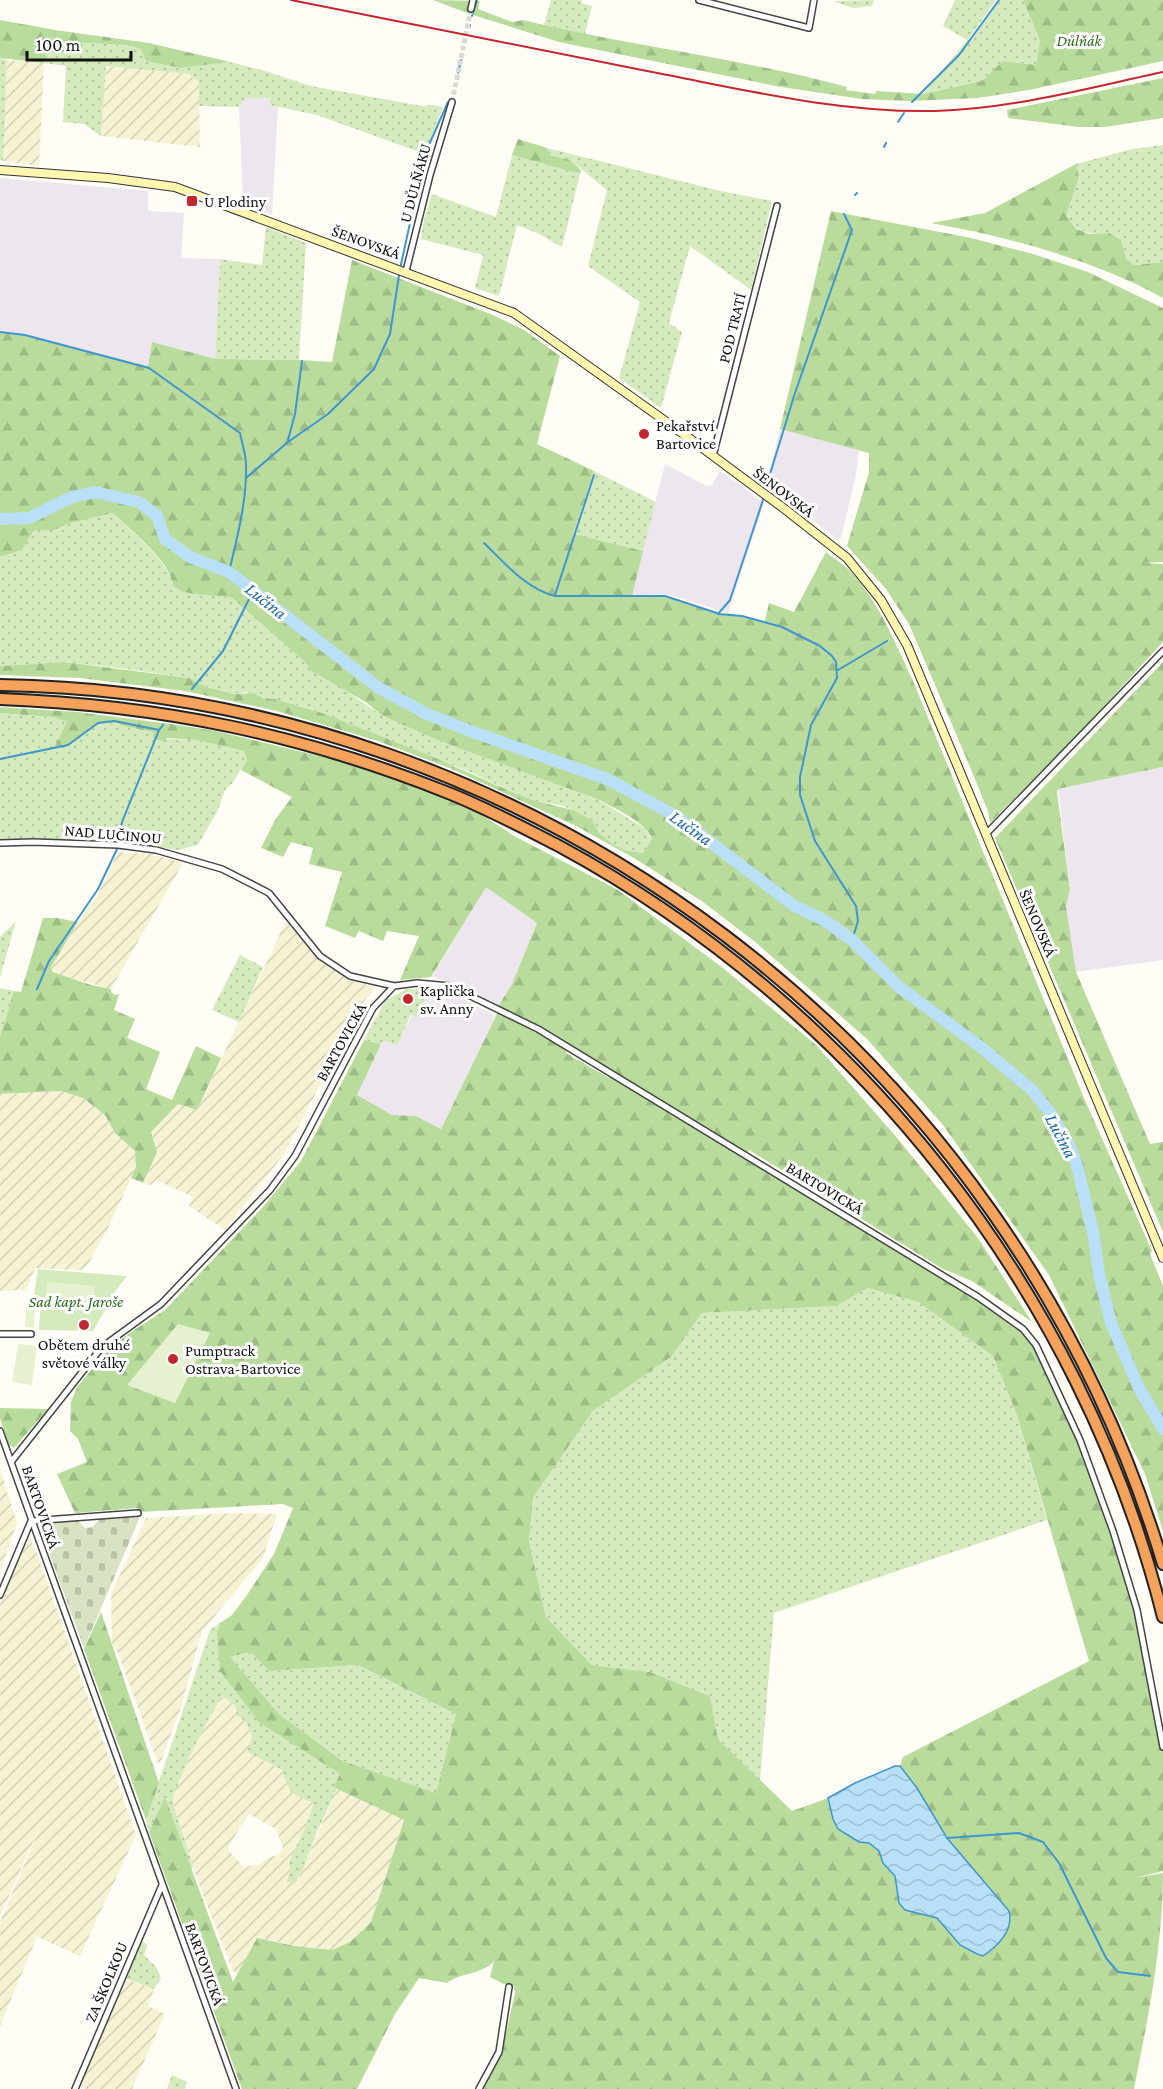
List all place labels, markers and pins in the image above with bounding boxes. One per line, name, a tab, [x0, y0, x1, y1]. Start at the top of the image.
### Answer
place label: U Plodiny	[204, 193, 267, 211]
marker: U Plodiny	[185, 194, 199, 208]
place label: Pekařství Bartovice	[656, 417, 716, 452]
marker: Pekařství Bartovice	[637, 427, 651, 441]
place label: Kaplička sv. Anny	[420, 982, 475, 1018]
marker: Kaplička sv. Anny	[401, 992, 415, 1006]
marker: Obětem druhé světové války	[77, 1318, 91, 1332]
place label: Obětem druhé světové války	[38, 1336, 130, 1372]
place label: Pumptrack Ostrava-Bartovice	[185, 1342, 301, 1377]
marker: Pumptrack Ostrava-Bartovice	[166, 1352, 180, 1366]

